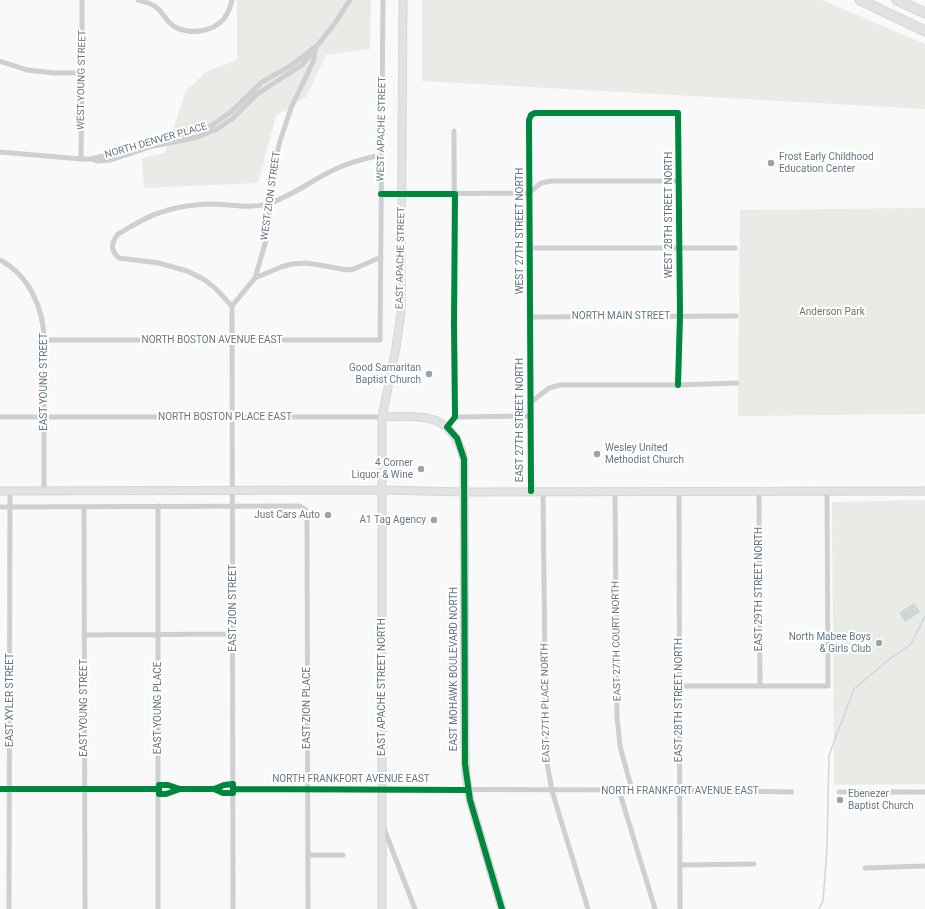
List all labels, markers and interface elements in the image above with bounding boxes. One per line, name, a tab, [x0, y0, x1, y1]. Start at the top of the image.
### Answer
street label: WEST YOUNG STREET	[75, 30, 89, 130]
street label: WEST APACHE STREET	[375, 76, 389, 182]
street label: NORTH DENVER PLACE	[103, 121, 209, 161]
street label: WEST ZION STREET	[259, 151, 283, 241]
place label: Frost Early Childhood Education Center	[779, 151, 874, 174]
street label: WEST 28TH STREET NORTH	[663, 152, 675, 278]
marker: Frost Early Childhood Education Center	[766, 158, 776, 168]
street label: WEST 27TH STREET NORTH	[514, 168, 526, 294]
street label: EAST APACHE STREET	[394, 207, 408, 309]
park label: Anderson Park	[799, 306, 865, 318]
street label: NORTH MAIN STREET	[572, 310, 670, 322]
street label: EAST YOUNG STREET	[38, 333, 50, 431]
street label: NORTH BOSTON AVENUE EAST	[142, 334, 282, 346]
street label: EAST 27TH STREET NORTH	[514, 358, 526, 482]
place label: Good Samaritan Baptist Church	[349, 362, 421, 386]
marker: Good Samaritan Baptist Church	[424, 369, 434, 379]
street label: NORTH BOSTON PLACE EAST	[158, 411, 292, 423]
place label: Wesley United Methodist Church	[605, 442, 684, 466]
marker: Wesley United Methodist Church	[592, 449, 602, 459]
place label: 4 Corner Liquor & Wine	[352, 457, 413, 480]
marker: 4 Corner Liquor & Wine	[416, 464, 426, 474]
place label: Just Cars Auto	[254, 509, 320, 521]
marker: Just Cars Auto	[323, 510, 333, 520]
place label: A1 Tag Agency	[359, 514, 426, 526]
marker: A1 Tag Agency	[429, 515, 439, 525]
street label: EAST 29TH STREET NORTH	[753, 527, 765, 651]
street label: EAST ZION STREET	[227, 564, 239, 652]
street label: EAST 27TH COURT NORTH	[610, 581, 624, 701]
street label: EAST MOHAWK BOULEVARD NORTH	[448, 587, 460, 751]
street label: EAST APACHE STREET NORTH	[376, 618, 388, 756]
place label: North Mabee Boys & Girls Club	[789, 631, 871, 654]
street label: EAST 28TH STREET NORTH	[673, 638, 685, 762]
marker: North Mabee Boys & Girls Club	[874, 638, 884, 648]
street label: EAST 27TH PLACE NORTH	[539, 643, 553, 763]
street label: EAST XYLER STREET	[4, 653, 16, 747]
street label: EAST YOUNG STREET	[78, 659, 90, 757]
street label: EAST YOUNG PLACE	[152, 662, 164, 754]
street label: EAST ZION PLACE	[301, 667, 313, 749]
street label: NORTH FRANKFORT AVENUE EAST	[272, 773, 430, 785]
street label: NORTH FRANKFORT AVENUE EAST	[601, 785, 759, 797]
place label: Ebenezer Baptist Church	[848, 788, 913, 812]
marker: Ebenezer Baptist Church	[835, 795, 845, 805]

